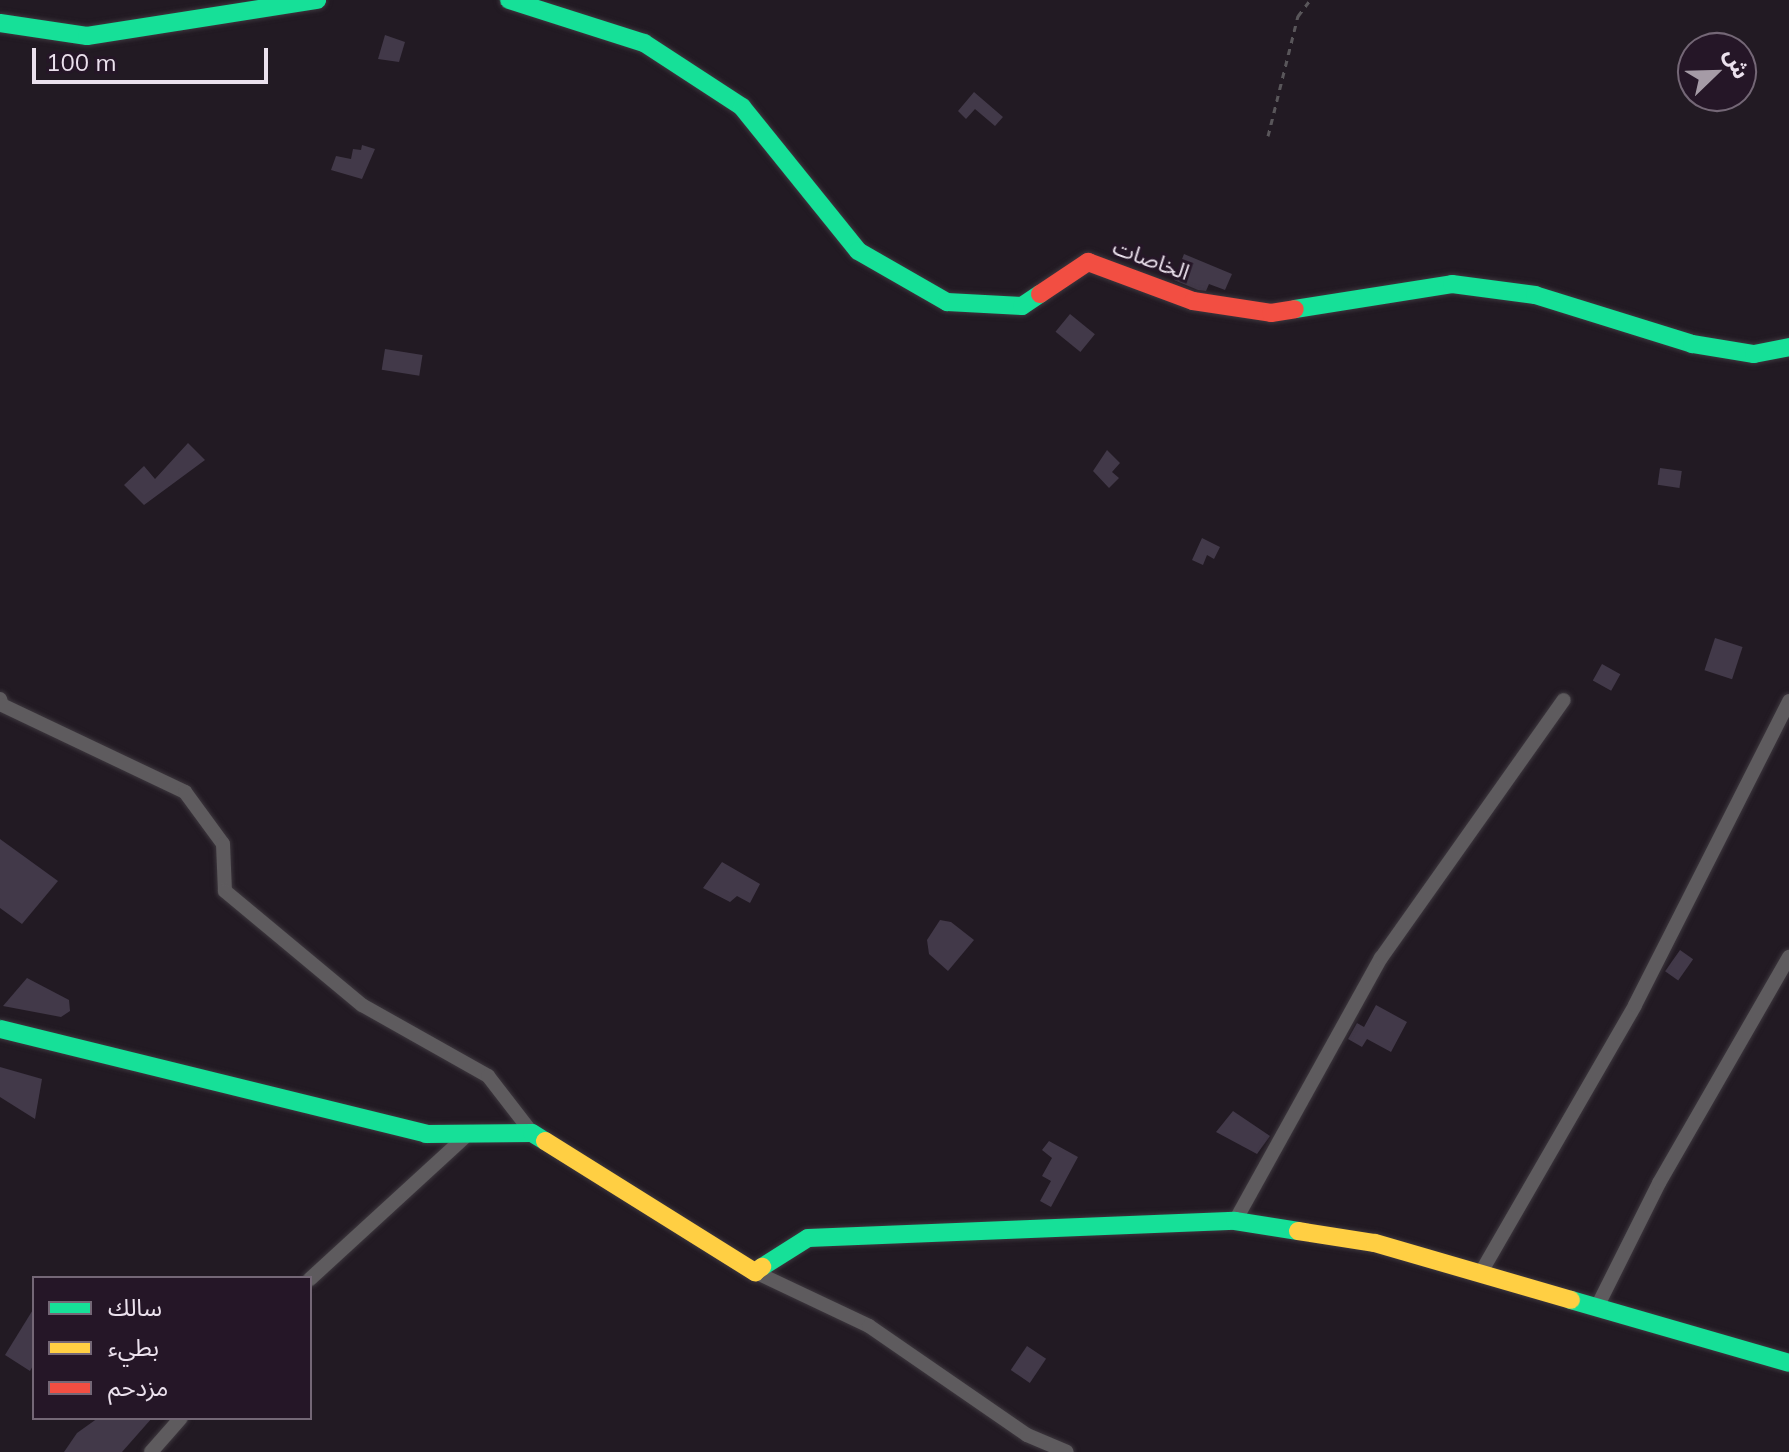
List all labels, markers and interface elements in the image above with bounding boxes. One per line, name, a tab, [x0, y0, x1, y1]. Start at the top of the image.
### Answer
scale bar	[36, 32, 272, 82]
north arrow	[1677, 32, 1757, 112]
text: ش	[1718, 44, 1756, 83]
text: 100 m	[46, 47, 117, 77]
street label: الخاصات	[1109, 234, 1193, 286]
legend	[32, 1276, 312, 1420]
text: سالك	[108, 1292, 162, 1322]
text: بطيء	[108, 1332, 159, 1362]
text: مزدحم	[108, 1372, 168, 1402]

